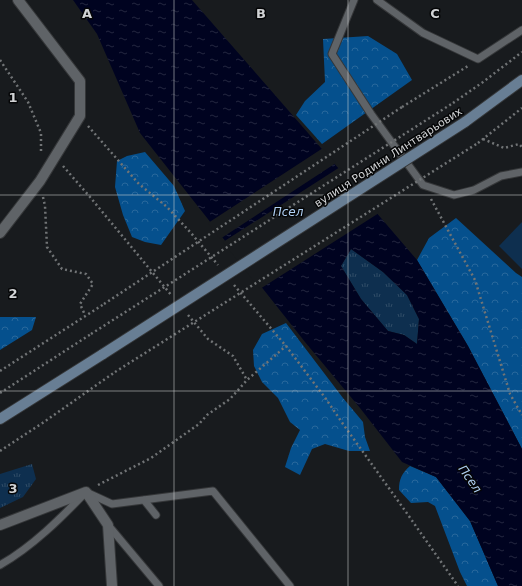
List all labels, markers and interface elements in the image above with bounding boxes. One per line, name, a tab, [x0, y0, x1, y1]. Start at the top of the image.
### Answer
text: A	[82, 6, 92, 21]
text: B	[256, 6, 266, 21]
text: C	[430, 6, 440, 21]
text: 1	[8, 90, 18, 105]
street label: вулиця Родини Линтварьових	[312, 105, 465, 210]
water label: Псел	[273, 205, 304, 219]
text: 2	[8, 286, 18, 301]
water label: Псел	[455, 462, 485, 496]
text: 3	[8, 481, 18, 496]

